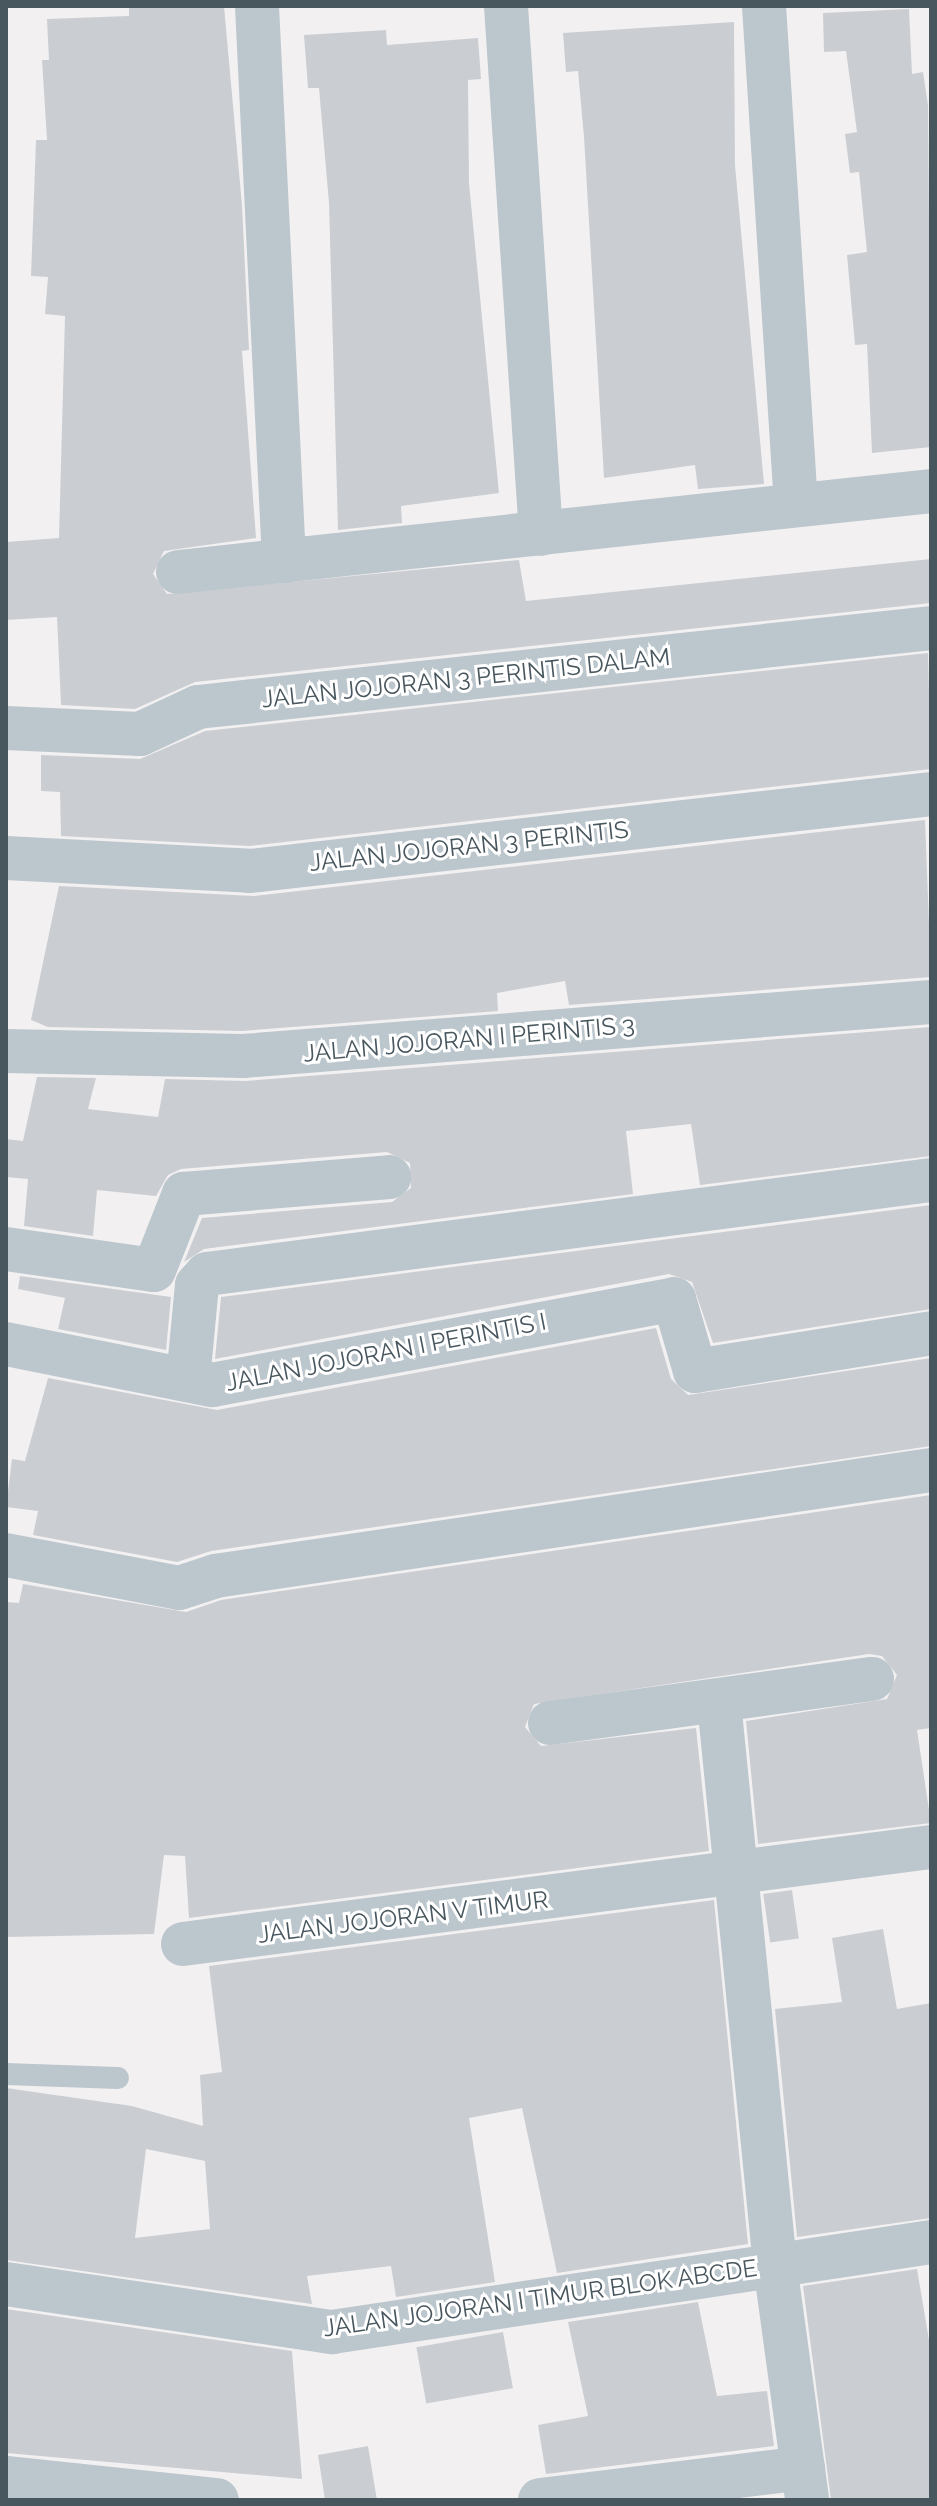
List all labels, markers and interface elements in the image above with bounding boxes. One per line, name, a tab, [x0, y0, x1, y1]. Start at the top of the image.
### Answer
street label: JALAN JOJORAN 3 PERINTIS DALAM	[260, 642, 672, 714]
street label: JALAN JOJORAN 3 PERINTIS	[308, 815, 630, 877]
street label: JALAN JOJORAN I PERINTIS 3	[302, 1010, 636, 1068]
street label: JALAN JOJORAN I PERINTIS I	[223, 1307, 549, 1397]
street label: JALAN JOJORAN V TIMUR	[255, 1885, 551, 1949]
street label: JALAN JOJORAN I TIMUR BLOK ABCDE	[320, 2253, 760, 2343]

